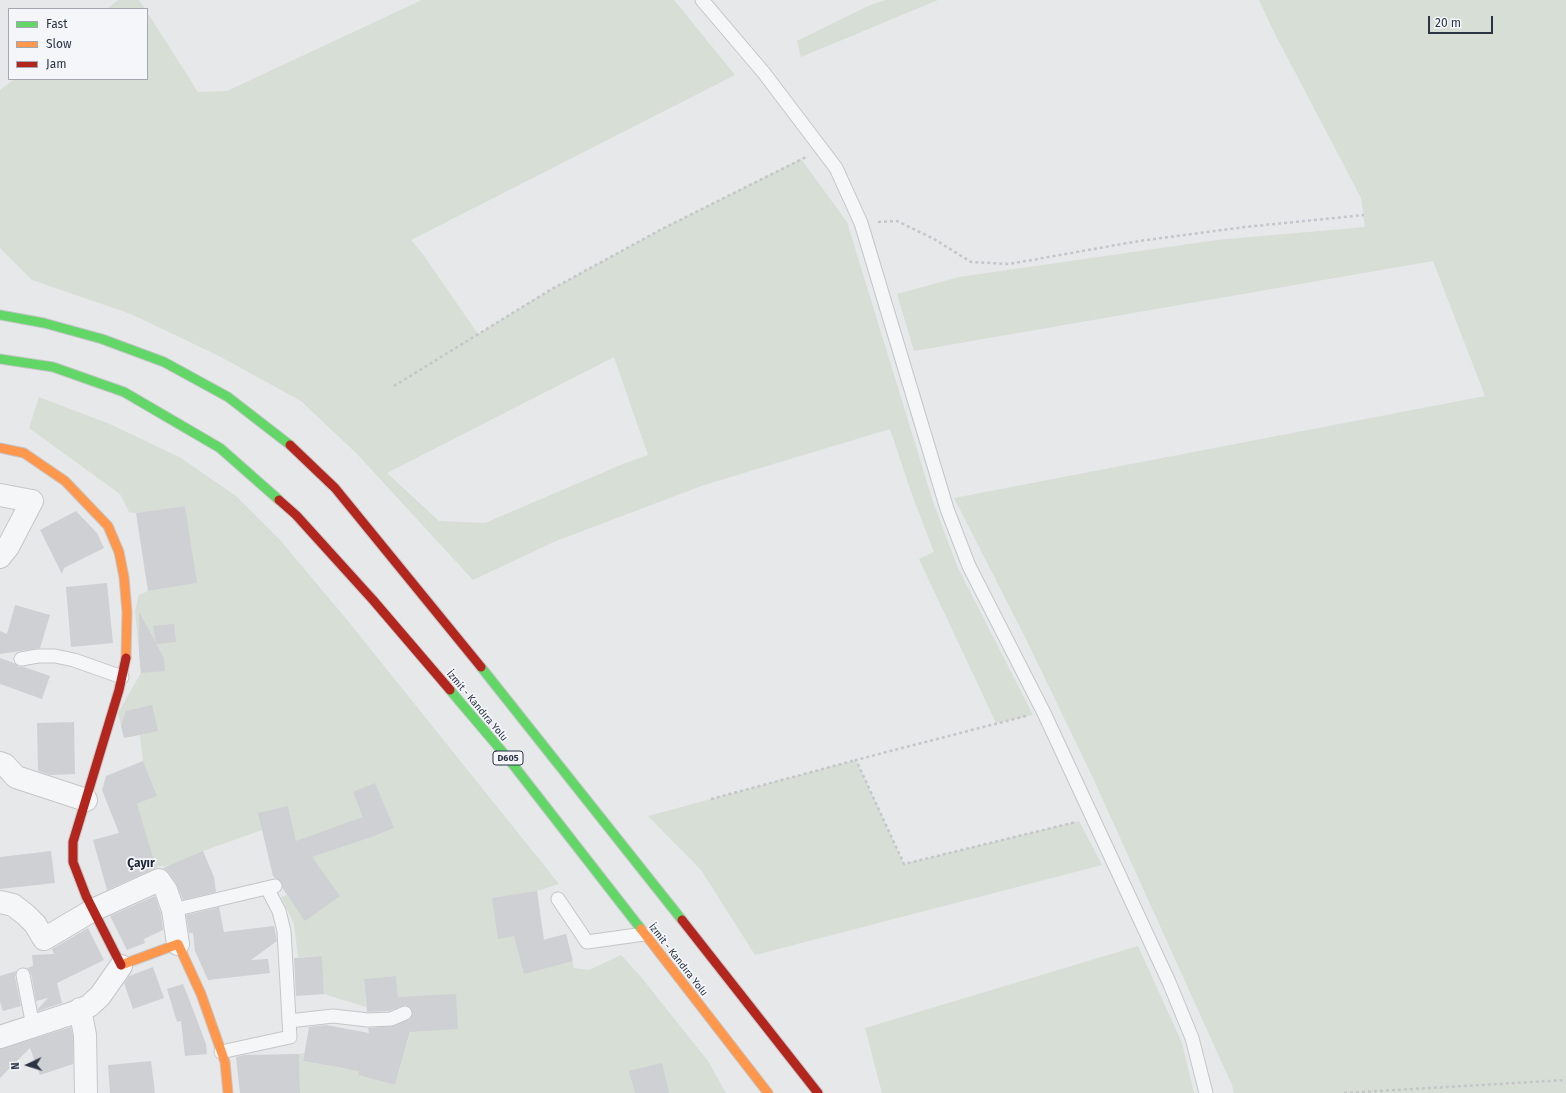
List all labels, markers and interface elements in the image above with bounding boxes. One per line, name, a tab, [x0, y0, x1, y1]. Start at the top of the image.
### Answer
legend	[8, 8, 148, 80]
scale bar	[1430, 8, 1495, 34]
text: 20 m	[1435, 16, 1461, 30]
text: Fast	[46, 17, 68, 31]
text: Slow	[46, 37, 72, 51]
text: Jam	[46, 57, 66, 71]
street label: İzmit - Kandıra Yolu	[444, 668, 510, 744]
road number: D605	[493, 751, 523, 765]
district label: Çayır	[127, 857, 155, 871]
street label: İzmit - Kandıra Yolu	[646, 921, 710, 999]
north arrow	[8, 1045, 48, 1085]
text: N	[9, 1062, 22, 1070]

